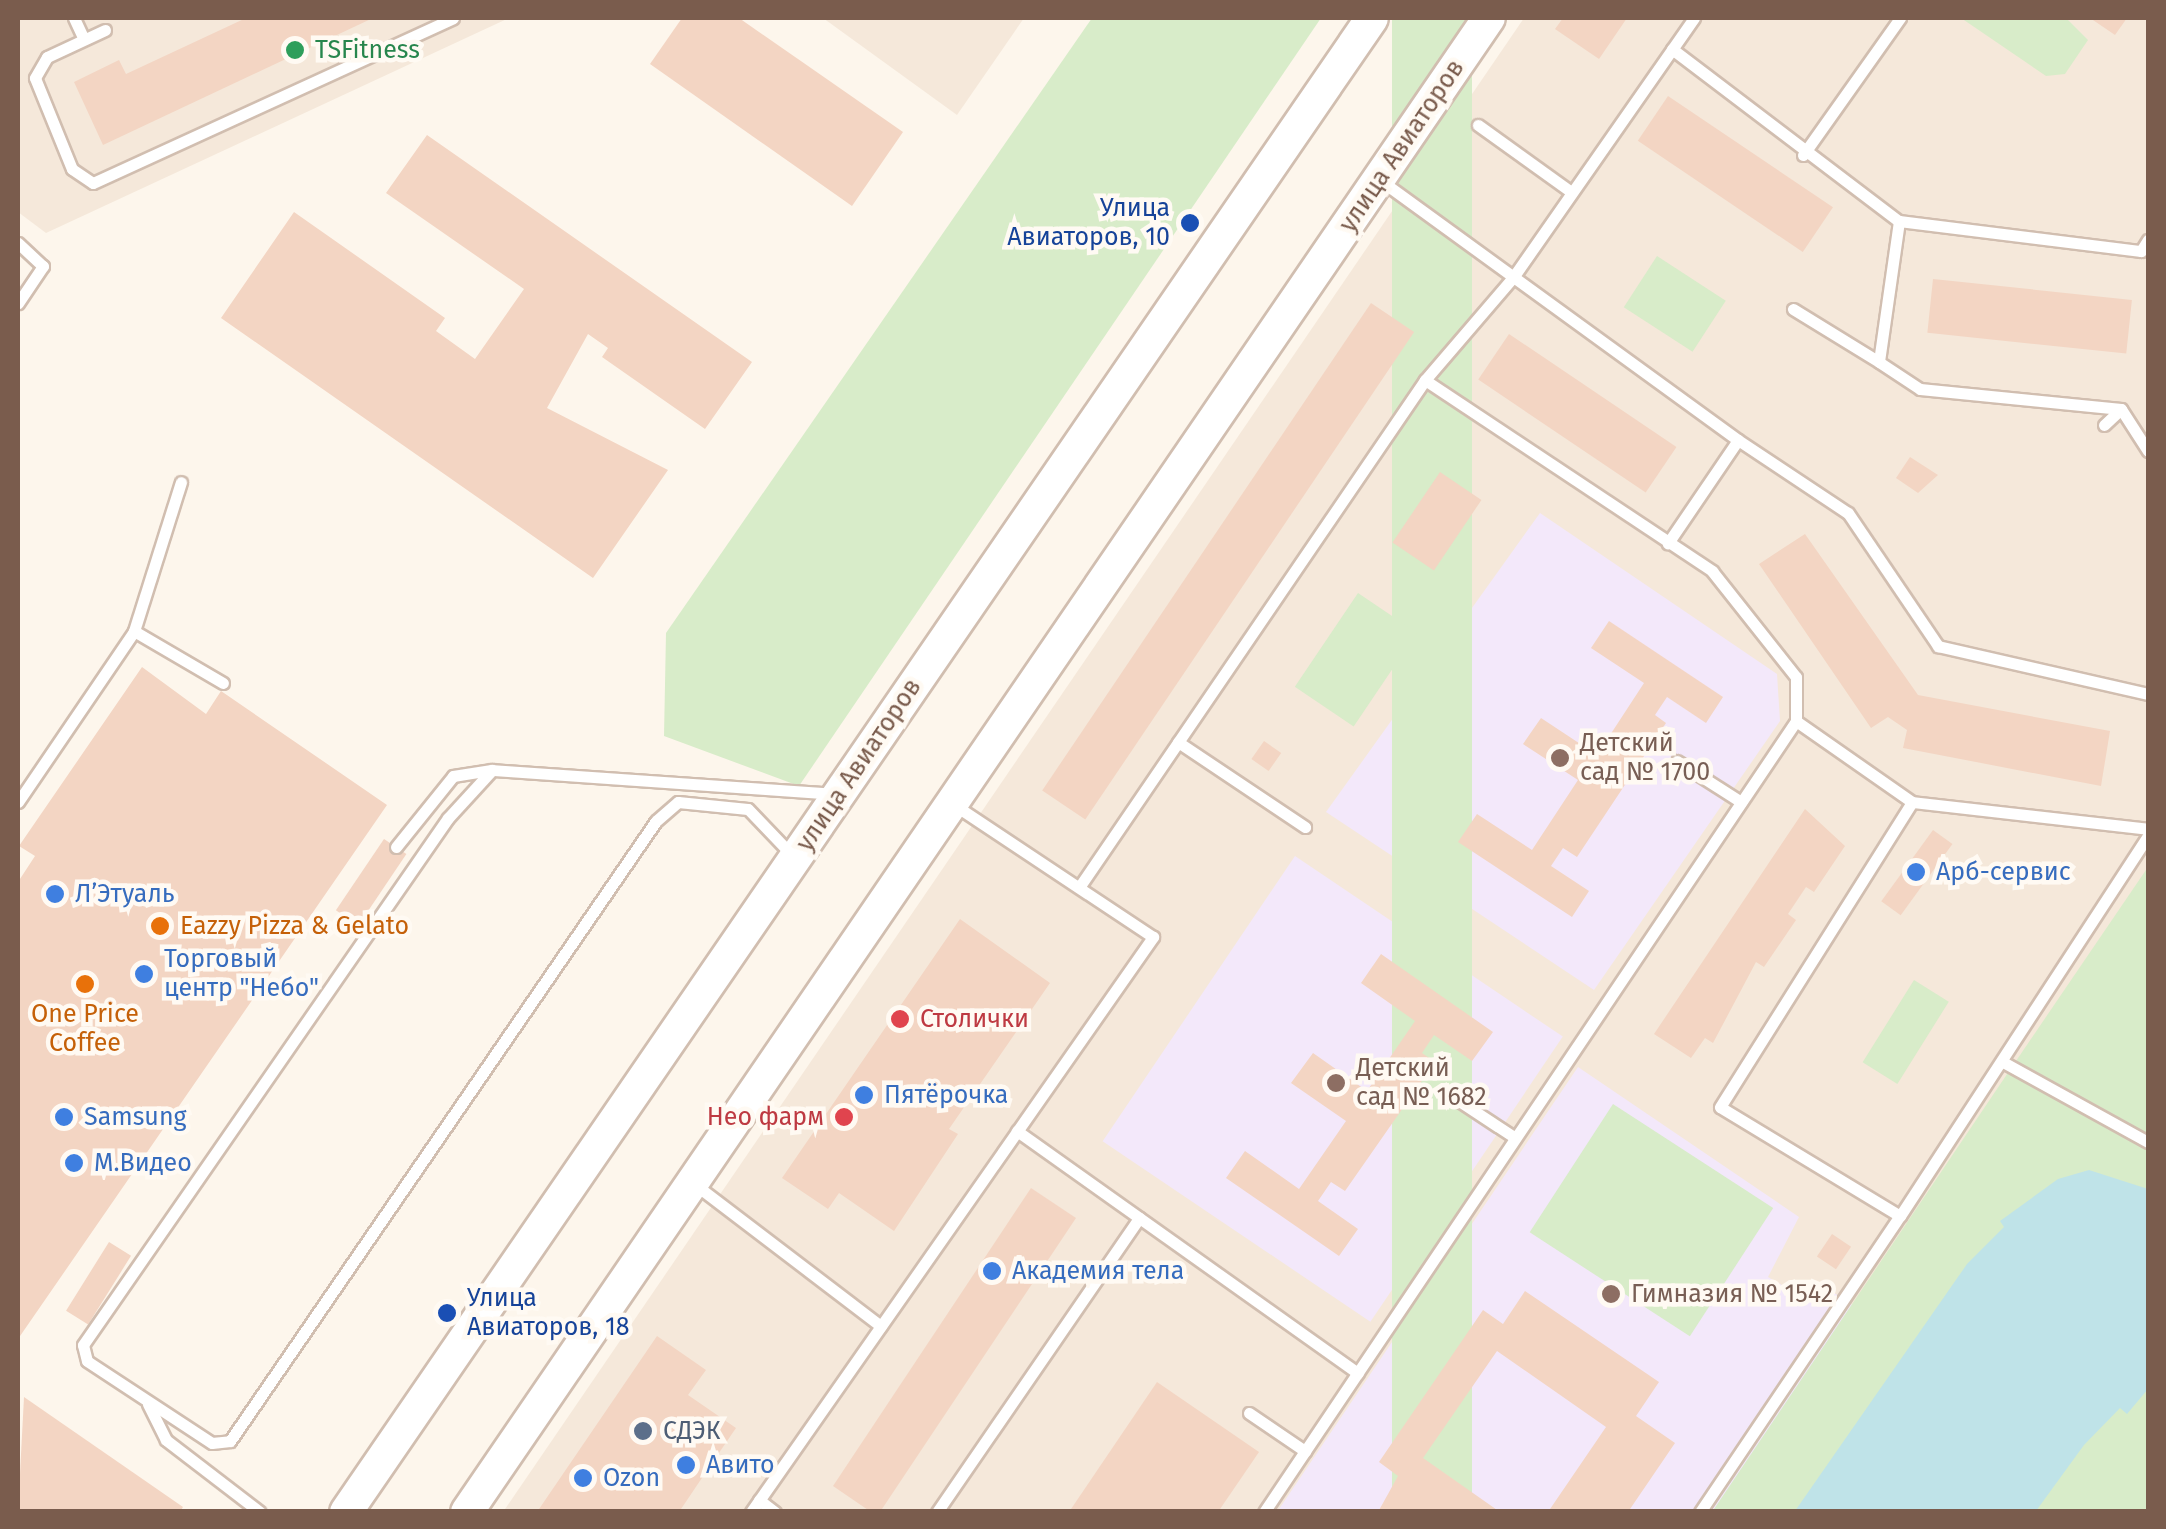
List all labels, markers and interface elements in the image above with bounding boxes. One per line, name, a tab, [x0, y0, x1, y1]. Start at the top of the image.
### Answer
place label: TSFitness	[315, 35, 420, 65]
marker: TSFitness	[284, 39, 306, 61]
street label: улица Авиаторов	[1333, 54, 1471, 238]
place label: Улица Авиаторов, 10	[1007, 194, 1170, 253]
marker: Улица Авиаторов, 10	[1179, 212, 1201, 234]
street label: улица Авиаторов	[790, 673, 928, 857]
place label: Детский сад № 1700	[1580, 729, 1710, 788]
marker: Детский сад № 1700	[1549, 747, 1571, 769]
place label: Арб-сервис	[1936, 857, 2071, 887]
marker: Арб-сервис	[1905, 861, 1927, 883]
place label: Л’Этуаль	[75, 879, 175, 909]
marker: Л’Этуаль	[44, 883, 66, 905]
place label: Eazzy Pizza & Gelato	[180, 911, 409, 941]
marker: Eazzy Pizza & Gelato	[149, 915, 171, 937]
place label: Торговый центр "Небо"	[164, 945, 319, 1004]
marker: Торговый центр "Небо"	[133, 963, 155, 985]
marker: One Price Coffee	[74, 973, 96, 995]
place label: One Price Coffee	[31, 1000, 139, 1059]
place label: Столички	[920, 1004, 1029, 1034]
marker: Столички	[889, 1008, 911, 1030]
place label: Детский сад № 1682	[1356, 1054, 1487, 1113]
marker: Детский сад № 1682	[1325, 1072, 1347, 1094]
place label: Пятёрочка	[884, 1080, 1008, 1110]
marker: Пятёрочка	[853, 1084, 875, 1106]
place label: Samsung	[84, 1102, 187, 1132]
place label: Нео фарм	[707, 1102, 824, 1132]
marker: Samsung	[53, 1106, 75, 1128]
marker: Нео фарм	[833, 1106, 855, 1128]
place label: М.Видео	[94, 1148, 192, 1178]
marker: М.Видео	[63, 1152, 85, 1174]
place label: Академия тела	[1012, 1256, 1184, 1286]
marker: Академия тела	[981, 1260, 1003, 1282]
place label: Гимназия № 1542	[1631, 1279, 1833, 1309]
marker: Гимназия № 1542	[1600, 1283, 1622, 1305]
place label: Улица Авиаторов, 18	[467, 1284, 630, 1343]
marker: Улица Авиаторов, 18	[436, 1302, 458, 1324]
place label: СДЭК	[663, 1416, 720, 1446]
marker: СДЭК	[632, 1420, 654, 1442]
place label: Авито	[706, 1450, 775, 1480]
marker: Авито	[675, 1454, 697, 1476]
place label: Ozon	[603, 1463, 660, 1493]
marker: Ozon	[572, 1467, 594, 1489]

